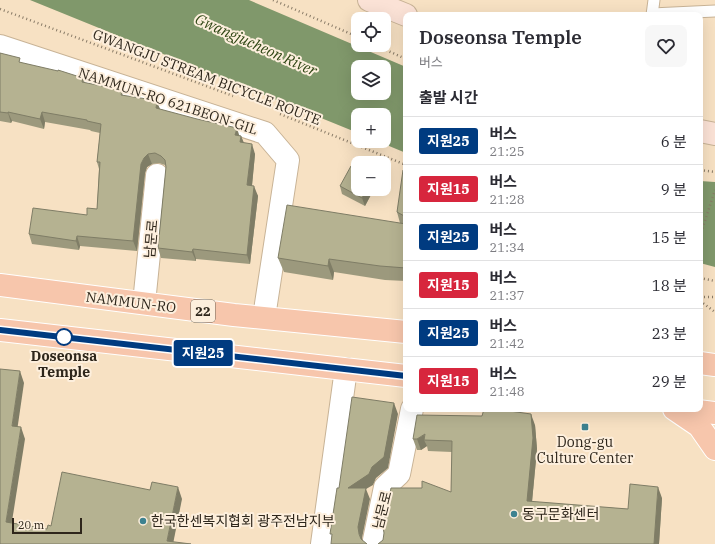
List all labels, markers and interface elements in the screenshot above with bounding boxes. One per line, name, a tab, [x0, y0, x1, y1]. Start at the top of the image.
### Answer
water label: Gwangjucheon River	[192, 9, 320, 80]
map controls	[351, 12, 391, 196]
button: locate	[351, 12, 391, 52]
street label: GWANGJU STREAM BICYCLE ROUTE	[90, 25, 324, 129]
text: Doseonsa Temple	[419, 25, 582, 49]
button: heart	[645, 25, 687, 67]
text: 버스	[419, 54, 443, 71]
button: layers	[351, 60, 391, 100]
street label: NAMMUN-RO 621BEON-GIL	[76, 63, 260, 139]
text: 출발 시간	[419, 88, 478, 107]
button: +	[351, 108, 391, 148]
text: 버스	[490, 124, 517, 143]
text: 지원25	[427, 132, 470, 150]
text: 6 분	[661, 132, 687, 151]
text: 21:25	[490, 143, 525, 160]
button: −	[351, 156, 391, 196]
text: 버스	[490, 172, 517, 191]
text: 지원15	[427, 180, 470, 198]
text: 9 분	[661, 180, 687, 199]
text: 21:28	[490, 191, 525, 208]
street label: 남문로	[140, 219, 162, 259]
text: 버스	[490, 220, 517, 239]
text: 지원25	[427, 228, 470, 246]
text: 15 분	[652, 228, 687, 247]
text: 21:34	[490, 239, 525, 256]
text: 버스	[490, 268, 517, 287]
text: 지원15	[427, 276, 470, 294]
text: 18 분	[652, 276, 687, 295]
text: 21:37	[490, 287, 525, 304]
street label: NAMMUN-RO	[85, 288, 177, 316]
road number: 22	[191, 300, 215, 322]
text: 버스	[490, 316, 517, 335]
text: 지원25	[427, 324, 470, 342]
text: 23 분	[652, 324, 687, 343]
marker: Doseonsa Temple	[55, 328, 73, 346]
text: 21:42	[490, 335, 525, 352]
line badge: 지원25	[175, 340, 231, 366]
text: 지원25	[182, 344, 224, 362]
place label: Doseonsa Temple	[31, 347, 97, 381]
text: 버스	[490, 364, 517, 383]
text: 지원15	[427, 372, 470, 390]
text: 29 분	[652, 372, 687, 391]
text: 21:48	[490, 383, 525, 400]
marker: Dong-gu Culture Center	[580, 422, 590, 432]
place label: Dong-gu Culture Center	[537, 433, 634, 467]
street label: 남문로	[369, 489, 395, 531]
place label: 동구문화센터	[522, 505, 599, 523]
marker: 동구문화센터	[509, 509, 519, 519]
place label: 한국한센복지협회 광주전남지부	[151, 512, 335, 530]
scale bar	[12, 516, 82, 535]
marker: 한국한센복지협회 광주전남지부	[138, 516, 148, 526]
text: 20 m	[18, 518, 44, 532]

